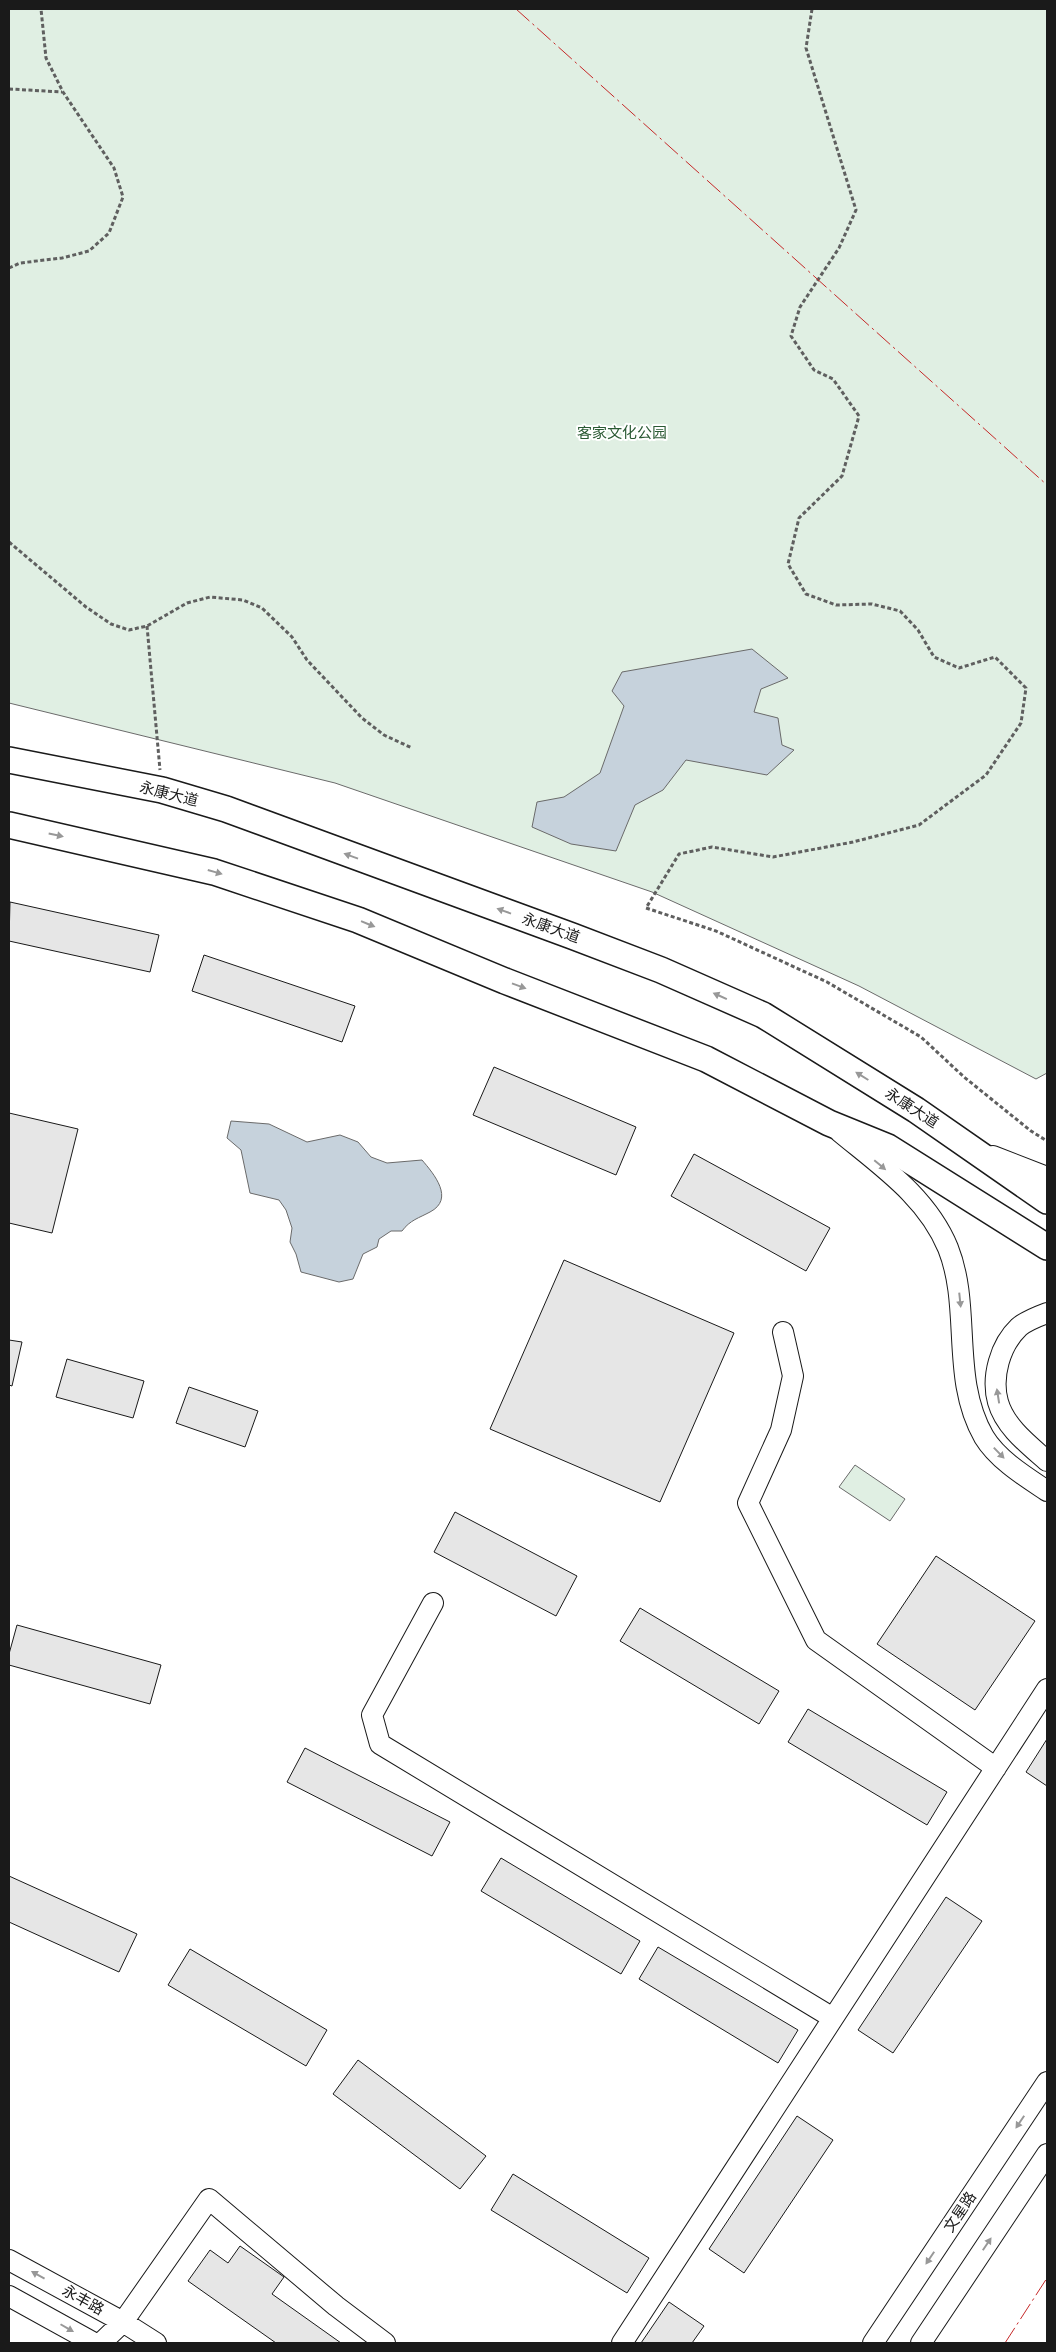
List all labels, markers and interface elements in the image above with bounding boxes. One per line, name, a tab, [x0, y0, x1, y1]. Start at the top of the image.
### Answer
park label: 客家文化公园	[577, 422, 667, 443]
street label: 永康大道	[137, 776, 201, 811]
one-way arrow	[49, 831, 64, 839]
one-way arrow	[344, 851, 358, 859]
one-way arrow	[207, 869, 222, 877]
one-way arrow	[496, 907, 511, 915]
street label: 永康大道	[519, 907, 583, 948]
one-way arrow	[361, 921, 376, 929]
one-way arrow	[512, 982, 527, 990]
one-way arrow	[713, 992, 727, 1000]
one-way arrow	[855, 1071, 868, 1080]
street label: 永康大道	[881, 1082, 943, 1133]
one-way arrow	[873, 1160, 886, 1171]
one-way arrow	[957, 1292, 965, 1308]
one-way arrow	[993, 1388, 1001, 1404]
one-way arrow	[993, 1447, 1005, 1459]
one-way arrow	[1015, 2116, 1025, 2129]
street label: 文星路	[938, 2187, 981, 2236]
one-way arrow	[982, 2238, 992, 2251]
one-way arrow	[925, 2251, 935, 2264]
one-way arrow	[32, 2271, 45, 2280]
street label: 永丰路	[58, 2279, 108, 2320]
one-way arrow	[60, 2323, 73, 2332]

